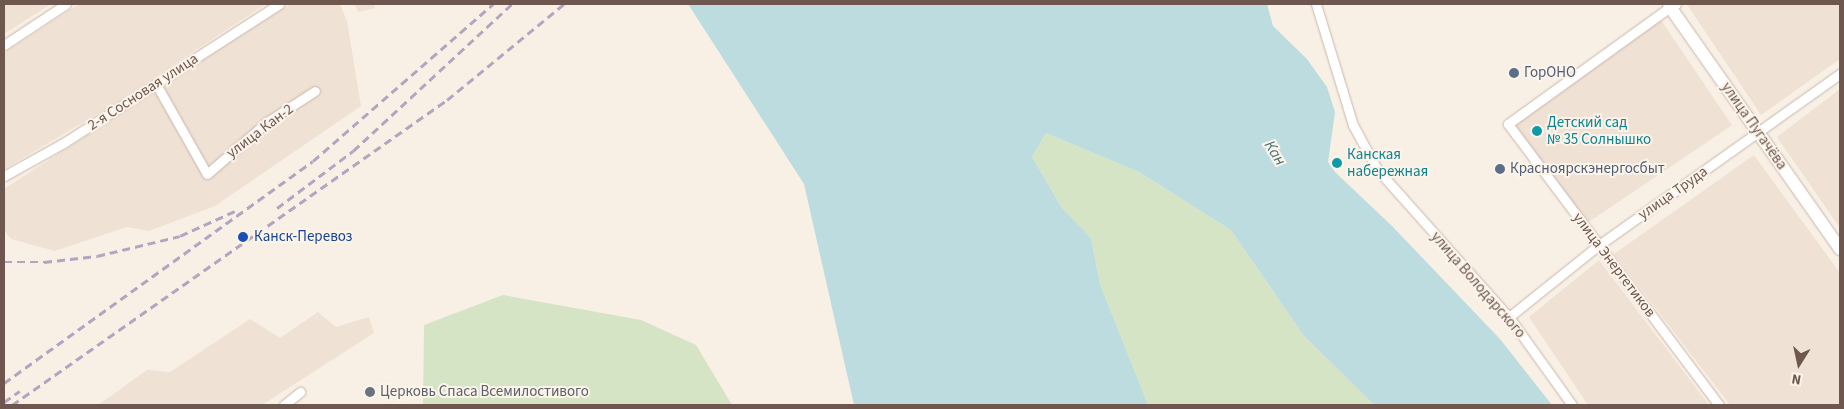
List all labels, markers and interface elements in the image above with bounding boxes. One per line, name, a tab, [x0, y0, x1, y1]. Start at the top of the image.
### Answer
street label: 2-я Сосновая улица	[84, 50, 202, 134]
place label: ГорОНО	[1524, 64, 1576, 82]
marker: ГорОНО	[1508, 67, 1520, 79]
street label: улица Пугачёва	[1717, 79, 1791, 173]
street label: улица Кан-2	[223, 100, 297, 162]
place label: Детский сад № 35 Солнышко	[1547, 113, 1651, 148]
marker: Детский сад № 35 Солнышко	[1531, 125, 1543, 137]
water label: Кан	[1260, 137, 1290, 169]
place label: Канская набережная	[1347, 145, 1428, 180]
marker: Канская набережная	[1331, 157, 1343, 169]
place label: Красноярскэнергосбыт	[1510, 160, 1665, 178]
marker: Красноярскэнергосбыт	[1494, 163, 1506, 175]
street label: улица Труда	[1635, 163, 1711, 223]
street label: улица Энергетиков	[1569, 209, 1659, 321]
place label: Канск-Перевоз	[254, 228, 352, 246]
street label: улица Володарского	[1427, 228, 1529, 342]
marker: Канск-Перевоз	[236, 230, 250, 244]
north arrow	[1774, 339, 1824, 389]
text: N	[1790, 368, 1803, 389]
place label: Церковь Спаса Всемилостивого	[380, 383, 589, 401]
marker: Церковь Спаса Всемилостивого	[364, 386, 376, 398]

